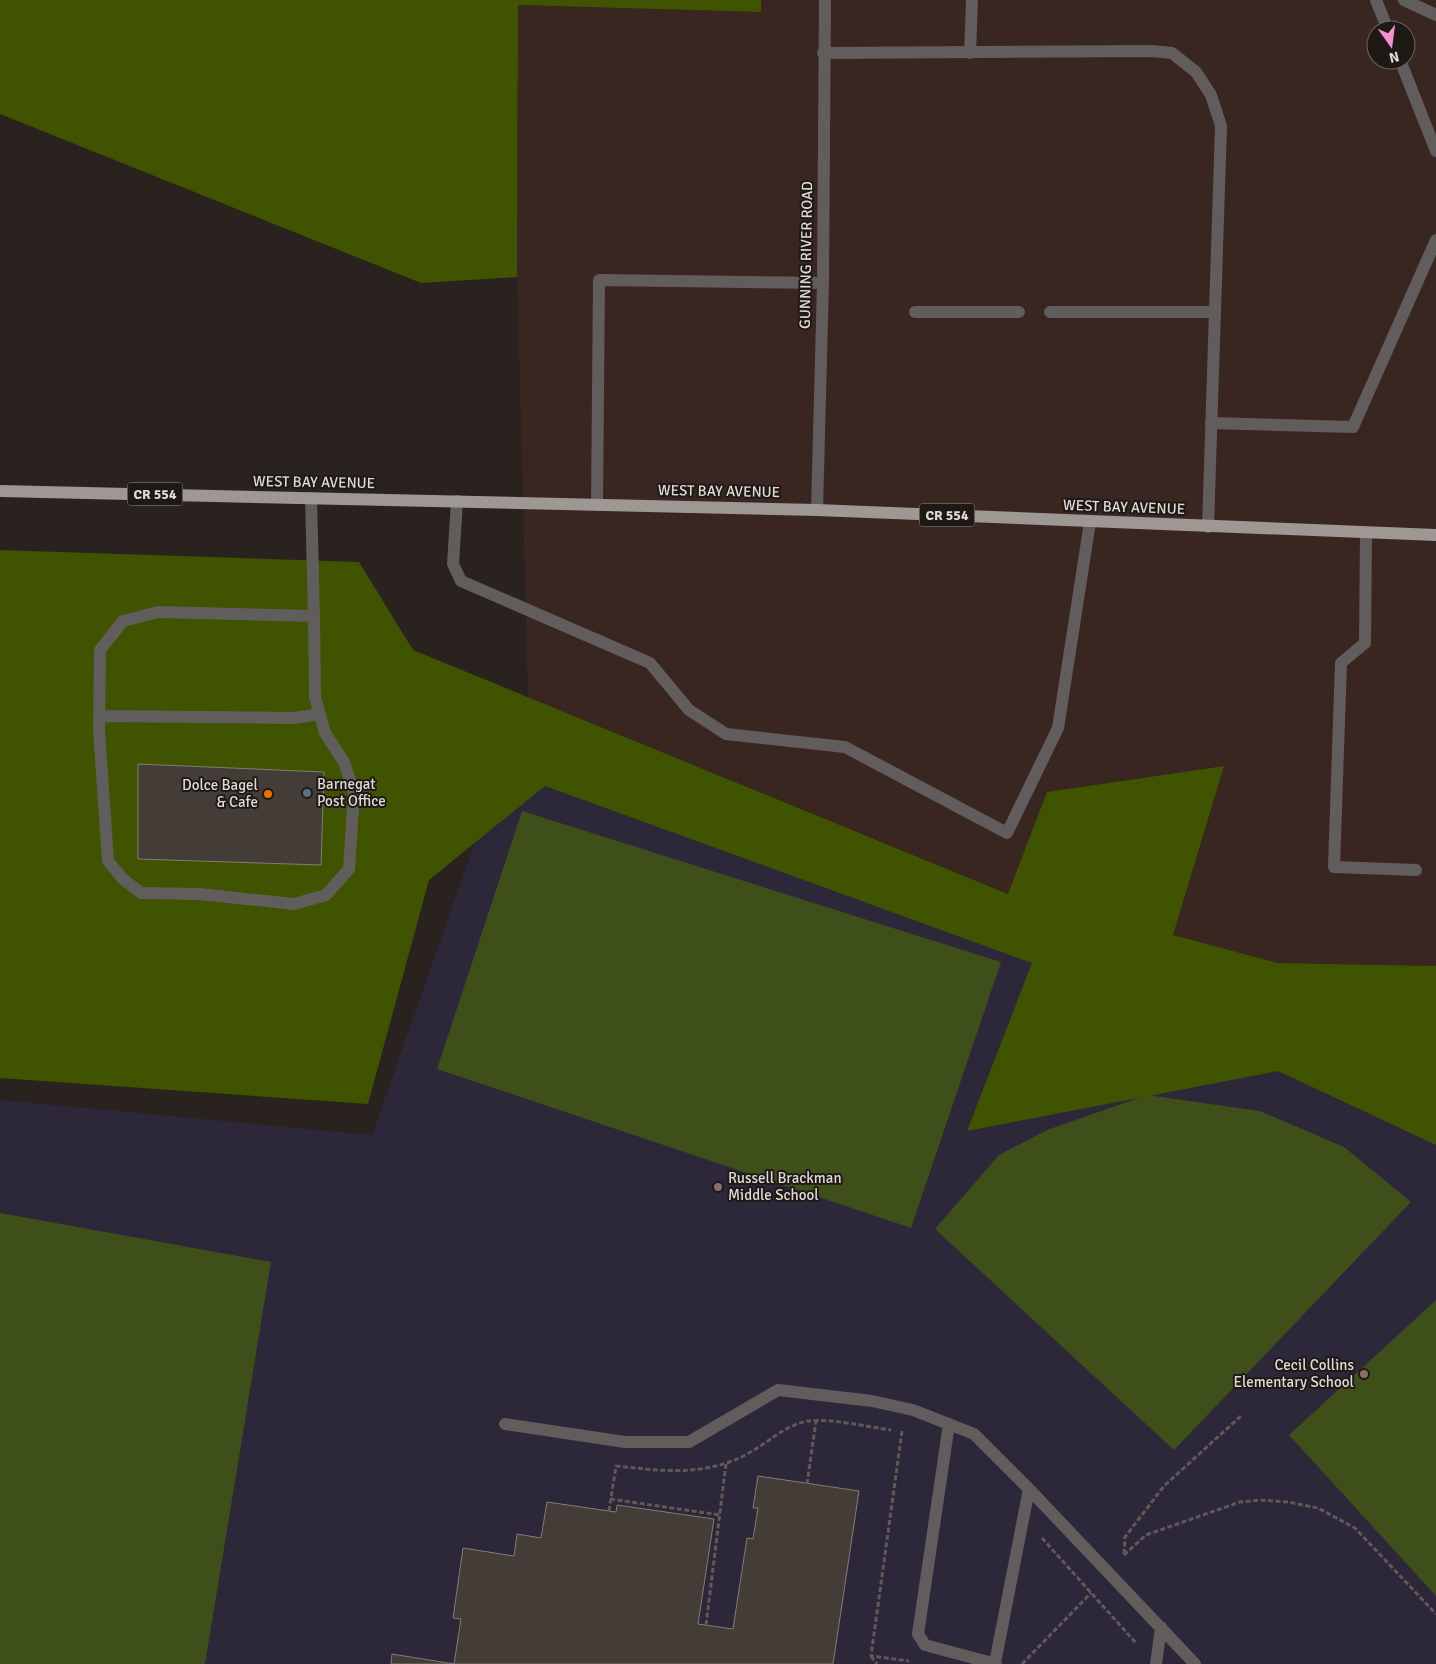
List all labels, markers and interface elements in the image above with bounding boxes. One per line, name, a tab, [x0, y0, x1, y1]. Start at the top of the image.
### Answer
north arrow	[1366, 20, 1416, 70]
text: N	[1387, 48, 1401, 67]
street label: GUNNING RIVER ROAD	[796, 181, 816, 329]
street label: WEST BAY AVENUE	[253, 472, 375, 492]
street label: WEST BAY AVENUE	[658, 481, 780, 501]
road number: CR 554	[128, 482, 182, 506]
street label: WEST BAY AVENUE	[1063, 496, 1185, 518]
road number: CR 554	[920, 504, 974, 526]
place label: Barnegat Post Office	[317, 775, 386, 810]
place label: Dolce Bagel & Cafe	[182, 776, 258, 811]
marker: Barnegat Post Office	[301, 787, 313, 799]
marker: Dolce Bagel & Cafe	[262, 788, 274, 800]
place label: Russell Brackman Middle School	[728, 1169, 842, 1204]
marker: Russell Brackman Middle School	[712, 1181, 724, 1193]
place label: Cecil Collins Elementary School	[1233, 1356, 1354, 1391]
marker: Cecil Collins Elementary School	[1358, 1368, 1370, 1380]

